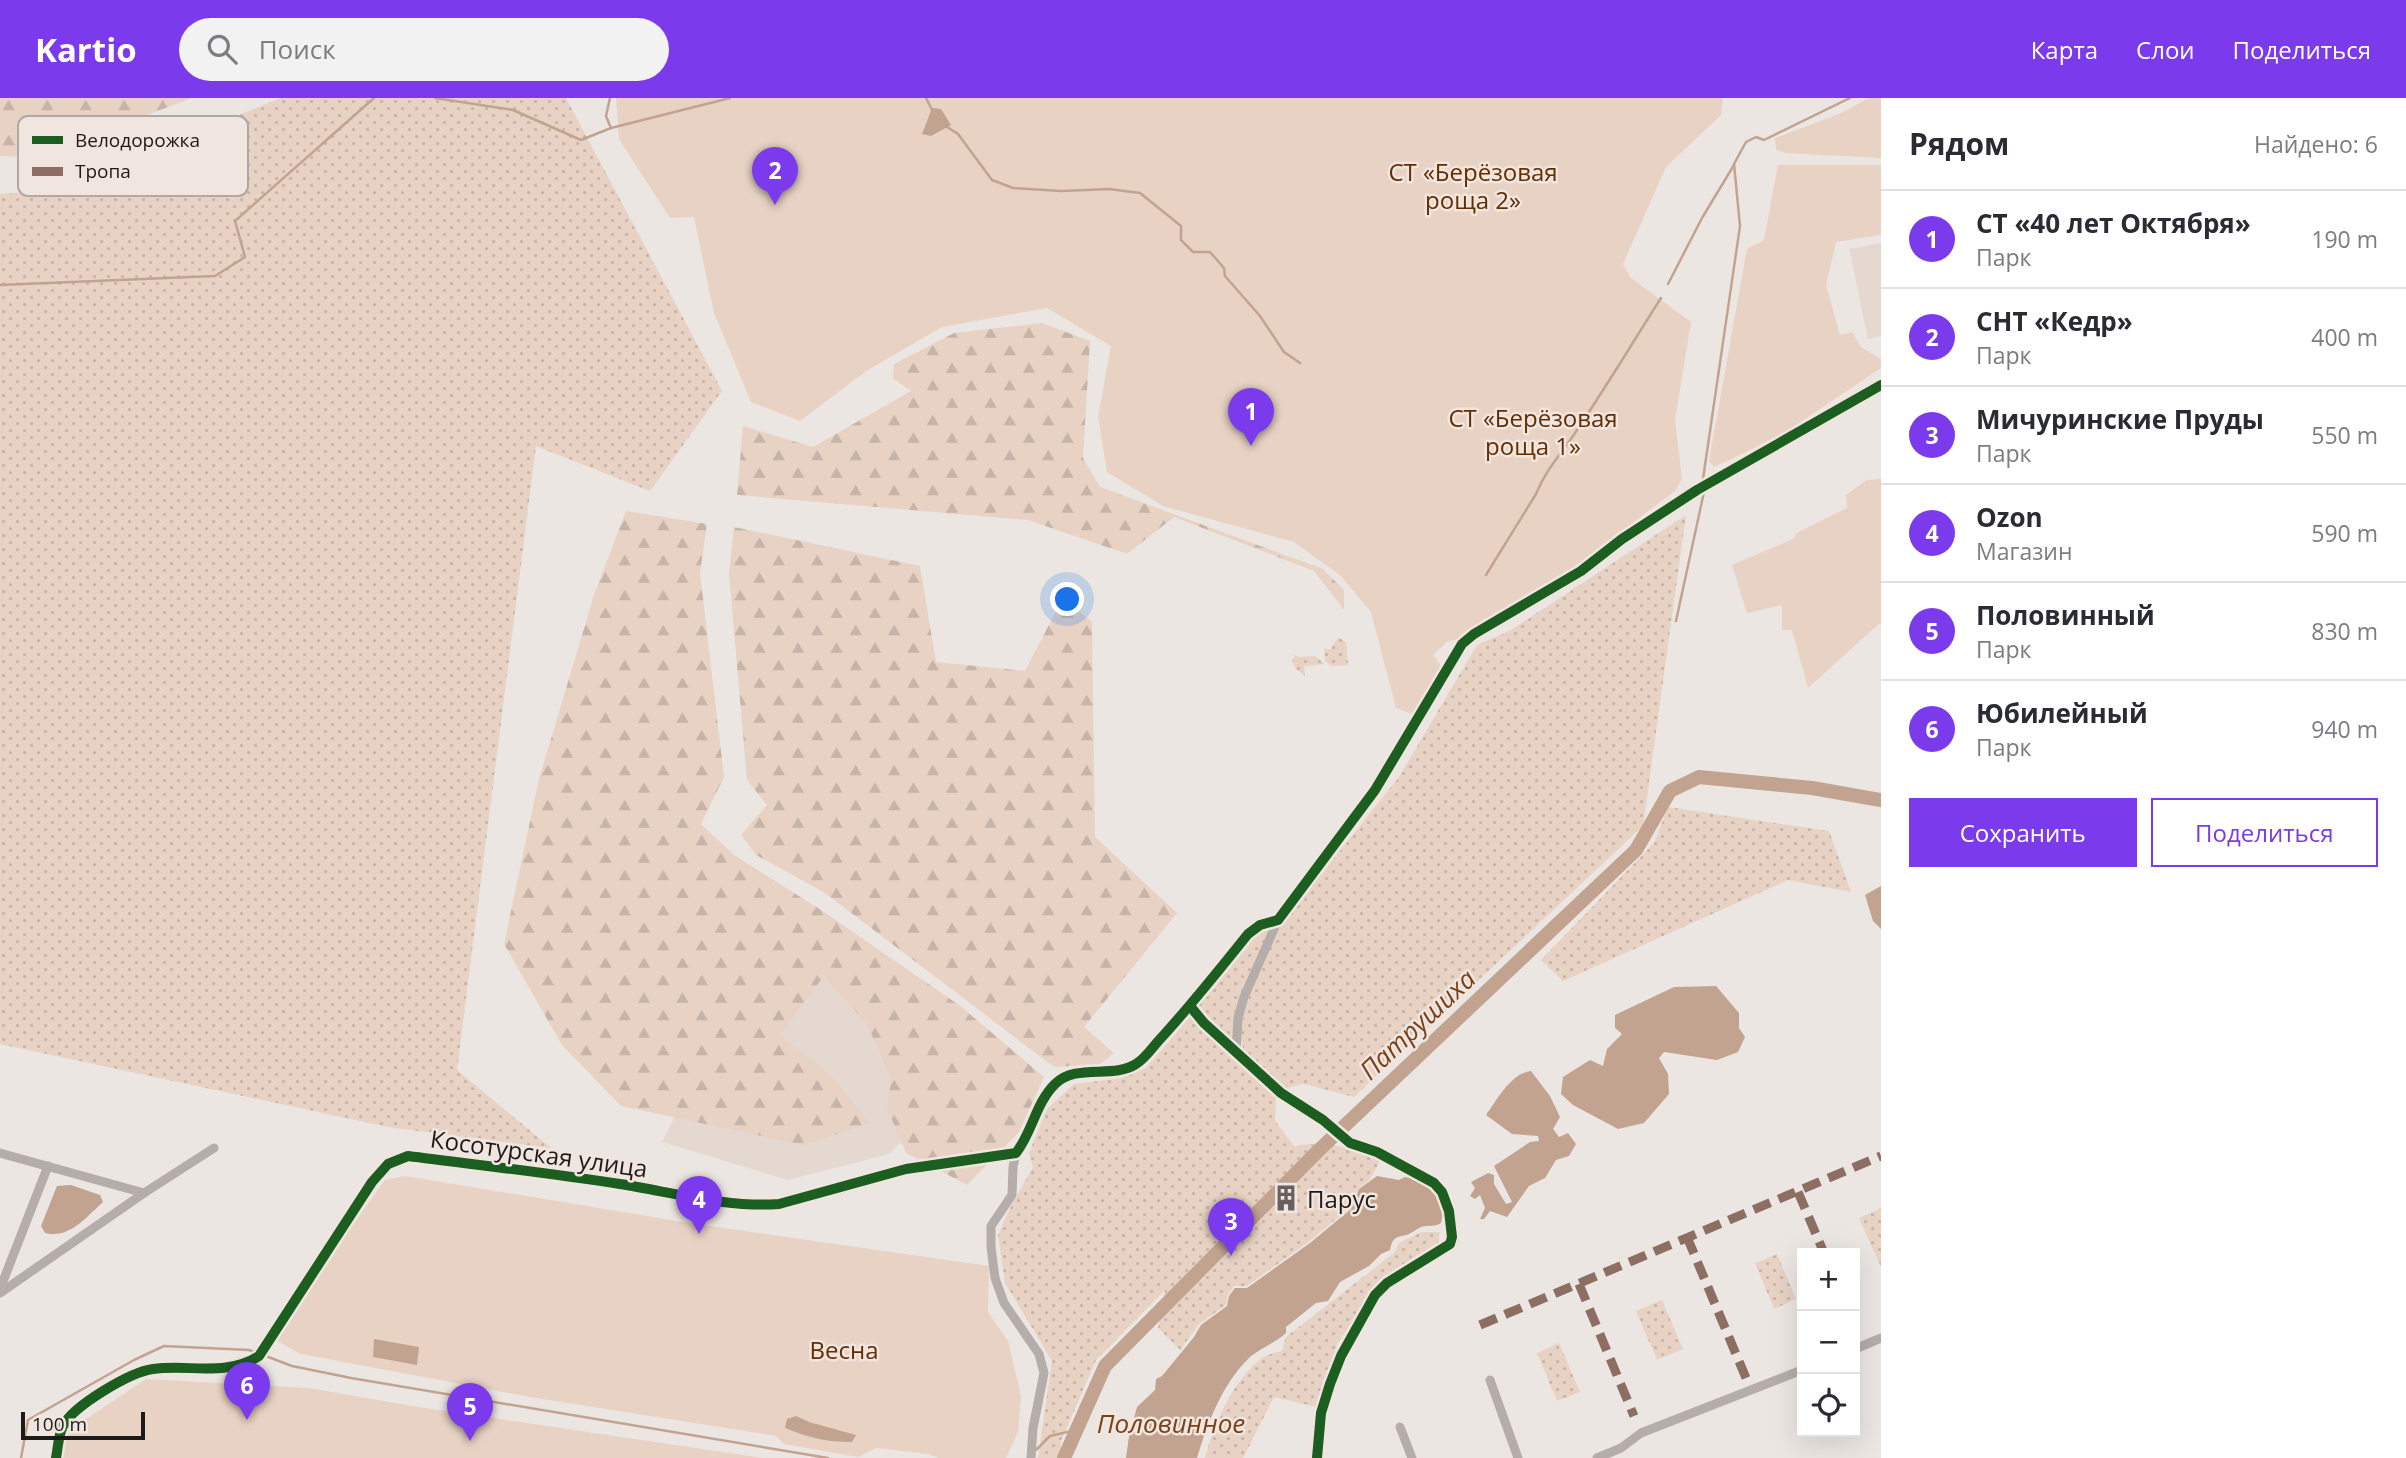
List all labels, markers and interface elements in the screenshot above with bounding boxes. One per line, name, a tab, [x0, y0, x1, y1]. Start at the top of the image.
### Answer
search box	[179, 18, 669, 81]
text: Kartio	[35, 27, 137, 72]
icon: search	[203, 30, 241, 68]
text: Поиск	[259, 31, 336, 67]
text: Карта	[2031, 33, 2098, 66]
text: Слои	[2136, 33, 2195, 66]
text: Поделиться	[2233, 33, 2371, 66]
legend	[18, 116, 248, 196]
text: Рядом	[1909, 123, 2009, 164]
text: Велодорожка	[75, 127, 200, 153]
text: Найдено: 6	[2254, 128, 2378, 160]
pin: 2	[752, 147, 798, 205]
park label: СТ «Берёзовая роща 2»	[1388, 155, 1558, 216]
text: Тропа	[75, 158, 131, 184]
text: СТ «40 лет Октября»	[1976, 205, 2251, 241]
text: 1	[1925, 223, 1939, 255]
text: 190 m	[2311, 223, 2378, 255]
text: Парк	[1976, 241, 2031, 273]
text: СНТ «Кедр»	[1976, 303, 2133, 339]
text: 2	[1925, 321, 1939, 353]
text: 400 m	[2311, 321, 2378, 353]
text: Парк	[1976, 339, 2031, 371]
pin: 1	[1228, 388, 1274, 446]
park label: СТ «Берёзовая роща 1»	[1448, 401, 1618, 462]
text: Мичуринские Пруды	[1976, 401, 2264, 437]
text: 3	[1925, 419, 1939, 451]
text: 550 m	[2311, 419, 2378, 451]
text: Парк	[1976, 437, 2031, 469]
text: Ozon	[1976, 499, 2043, 535]
text: 4	[1925, 517, 1939, 549]
text: 590 m	[2311, 517, 2378, 549]
text: Магазин	[1976, 535, 2072, 567]
your location	[1050, 582, 1084, 616]
text: Половинный	[1976, 597, 2155, 633]
text: 5	[1925, 615, 1939, 647]
text: 830 m	[2311, 615, 2378, 647]
text: Парк	[1976, 633, 2031, 665]
text: Юбилейный	[1976, 695, 2148, 731]
text: 6	[1925, 713, 1939, 745]
text: 940 m	[2311, 713, 2378, 745]
text: Парк	[1976, 731, 2031, 763]
button: Сохранить	[1909, 798, 2137, 867]
button: Поделиться	[2151, 798, 2378, 867]
water label: Патрушиха	[1351, 961, 1483, 1087]
street label: Косотурская улица	[428, 1121, 650, 1185]
pin: 4	[676, 1176, 722, 1234]
place label: Парус	[1307, 1182, 1376, 1215]
building icon: Парус	[1271, 1183, 1301, 1213]
pin: 3	[1208, 1198, 1254, 1256]
map controls	[1797, 1248, 1860, 1437]
button: +	[1797, 1248, 1860, 1311]
button: −	[1797, 1311, 1860, 1374]
park label: Весна	[810, 1333, 879, 1366]
pin: 6	[224, 1362, 270, 1420]
button: locate	[1797, 1374, 1860, 1437]
pin: 5	[447, 1383, 493, 1441]
water label: Половинное	[1097, 1405, 1245, 1441]
scale bar	[21, 1409, 145, 1441]
text: 100 m	[32, 1411, 87, 1437]

